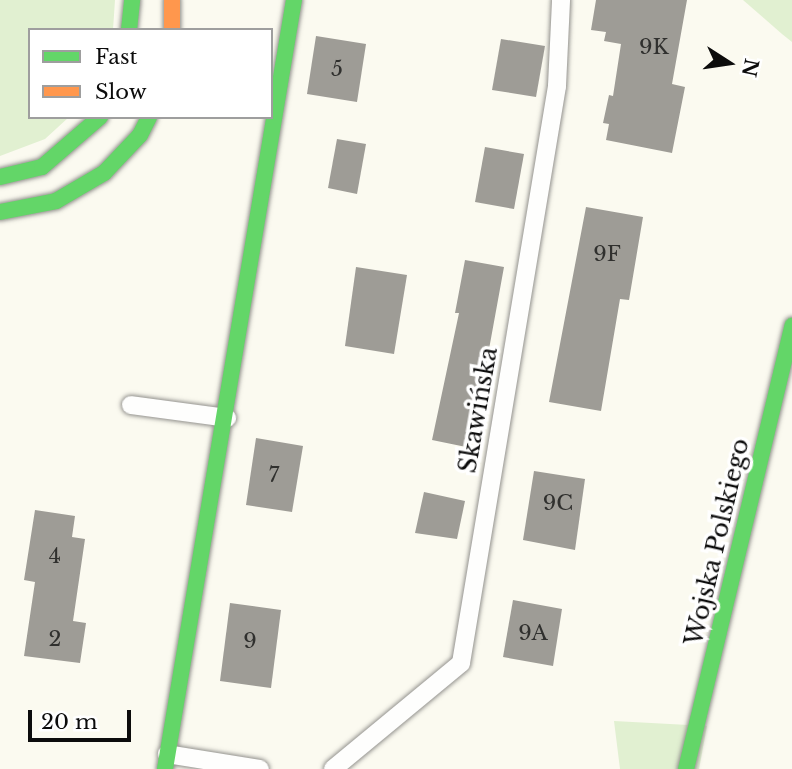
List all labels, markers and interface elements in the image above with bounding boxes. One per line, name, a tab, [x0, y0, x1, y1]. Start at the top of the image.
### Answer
legend	[28, 28, 273, 119]
north arrow	[694, 28, 764, 98]
house number: 9K	[639, 34, 669, 60]
text: Fast	[95, 44, 137, 70]
house number: 5	[331, 56, 343, 82]
text: N	[737, 56, 763, 79]
text: Slow	[95, 79, 147, 105]
house number: 9F	[593, 241, 621, 267]
street label: Skawińska	[453, 345, 503, 475]
street label: Wojska Polskiego	[679, 435, 755, 649]
house number: 7	[269, 462, 279, 488]
house number: 9C	[543, 490, 573, 516]
house number: 4	[49, 543, 61, 569]
house number: 9A	[518, 620, 548, 646]
house number: 2	[49, 626, 61, 652]
house number: 9	[243, 628, 257, 654]
scale bar	[32, 696, 135, 740]
text: 20 m	[41, 709, 98, 735]

